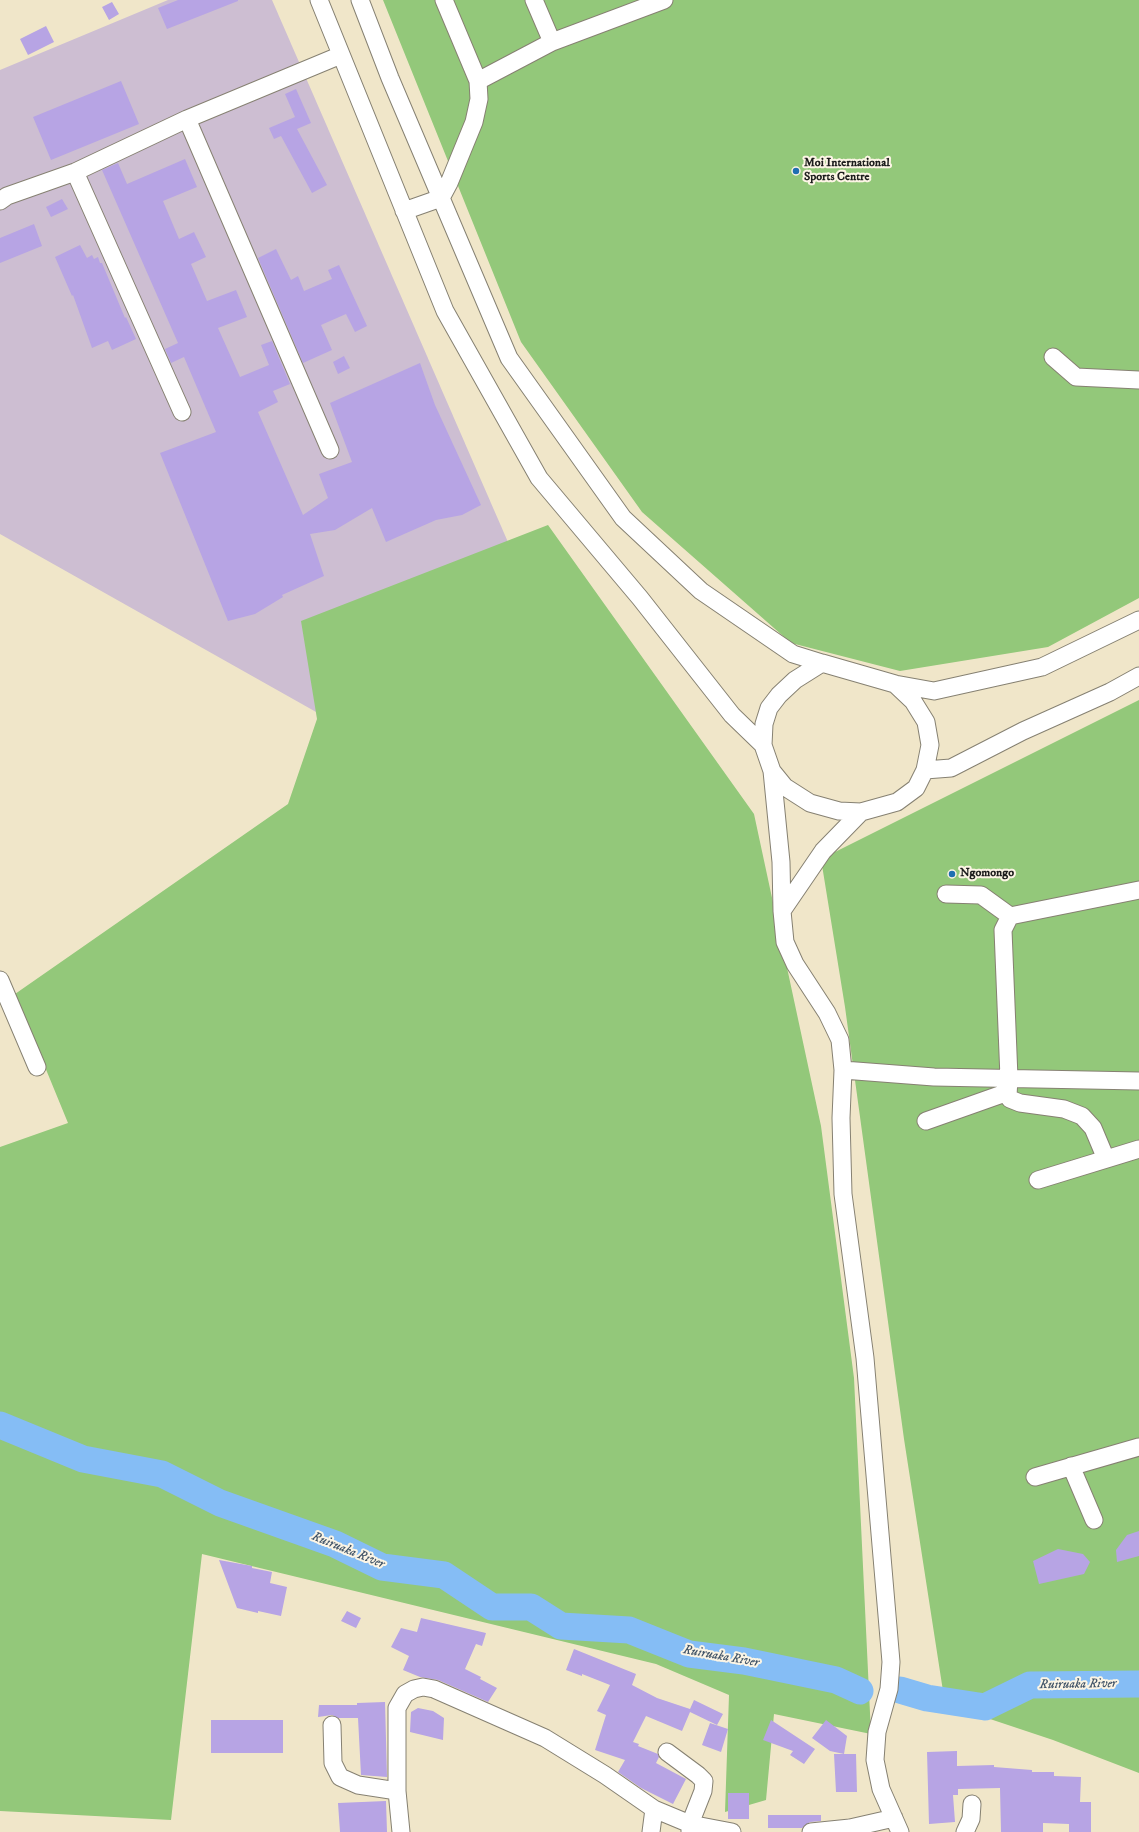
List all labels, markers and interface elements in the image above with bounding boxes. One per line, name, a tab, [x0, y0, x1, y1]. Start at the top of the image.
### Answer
place label: Moi International Sports Centre	[804, 157, 890, 185]
marker: Moi International Sports Centre	[791, 166, 801, 176]
place label: Ngomongo	[960, 867, 1014, 881]
marker: Ngomongo	[947, 869, 957, 879]
water label: Ruiruaka River	[309, 1529, 387, 1573]
water label: Ruiruaka River	[682, 1643, 760, 1671]
water label: Ruiruaka River	[1039, 1677, 1117, 1693]

